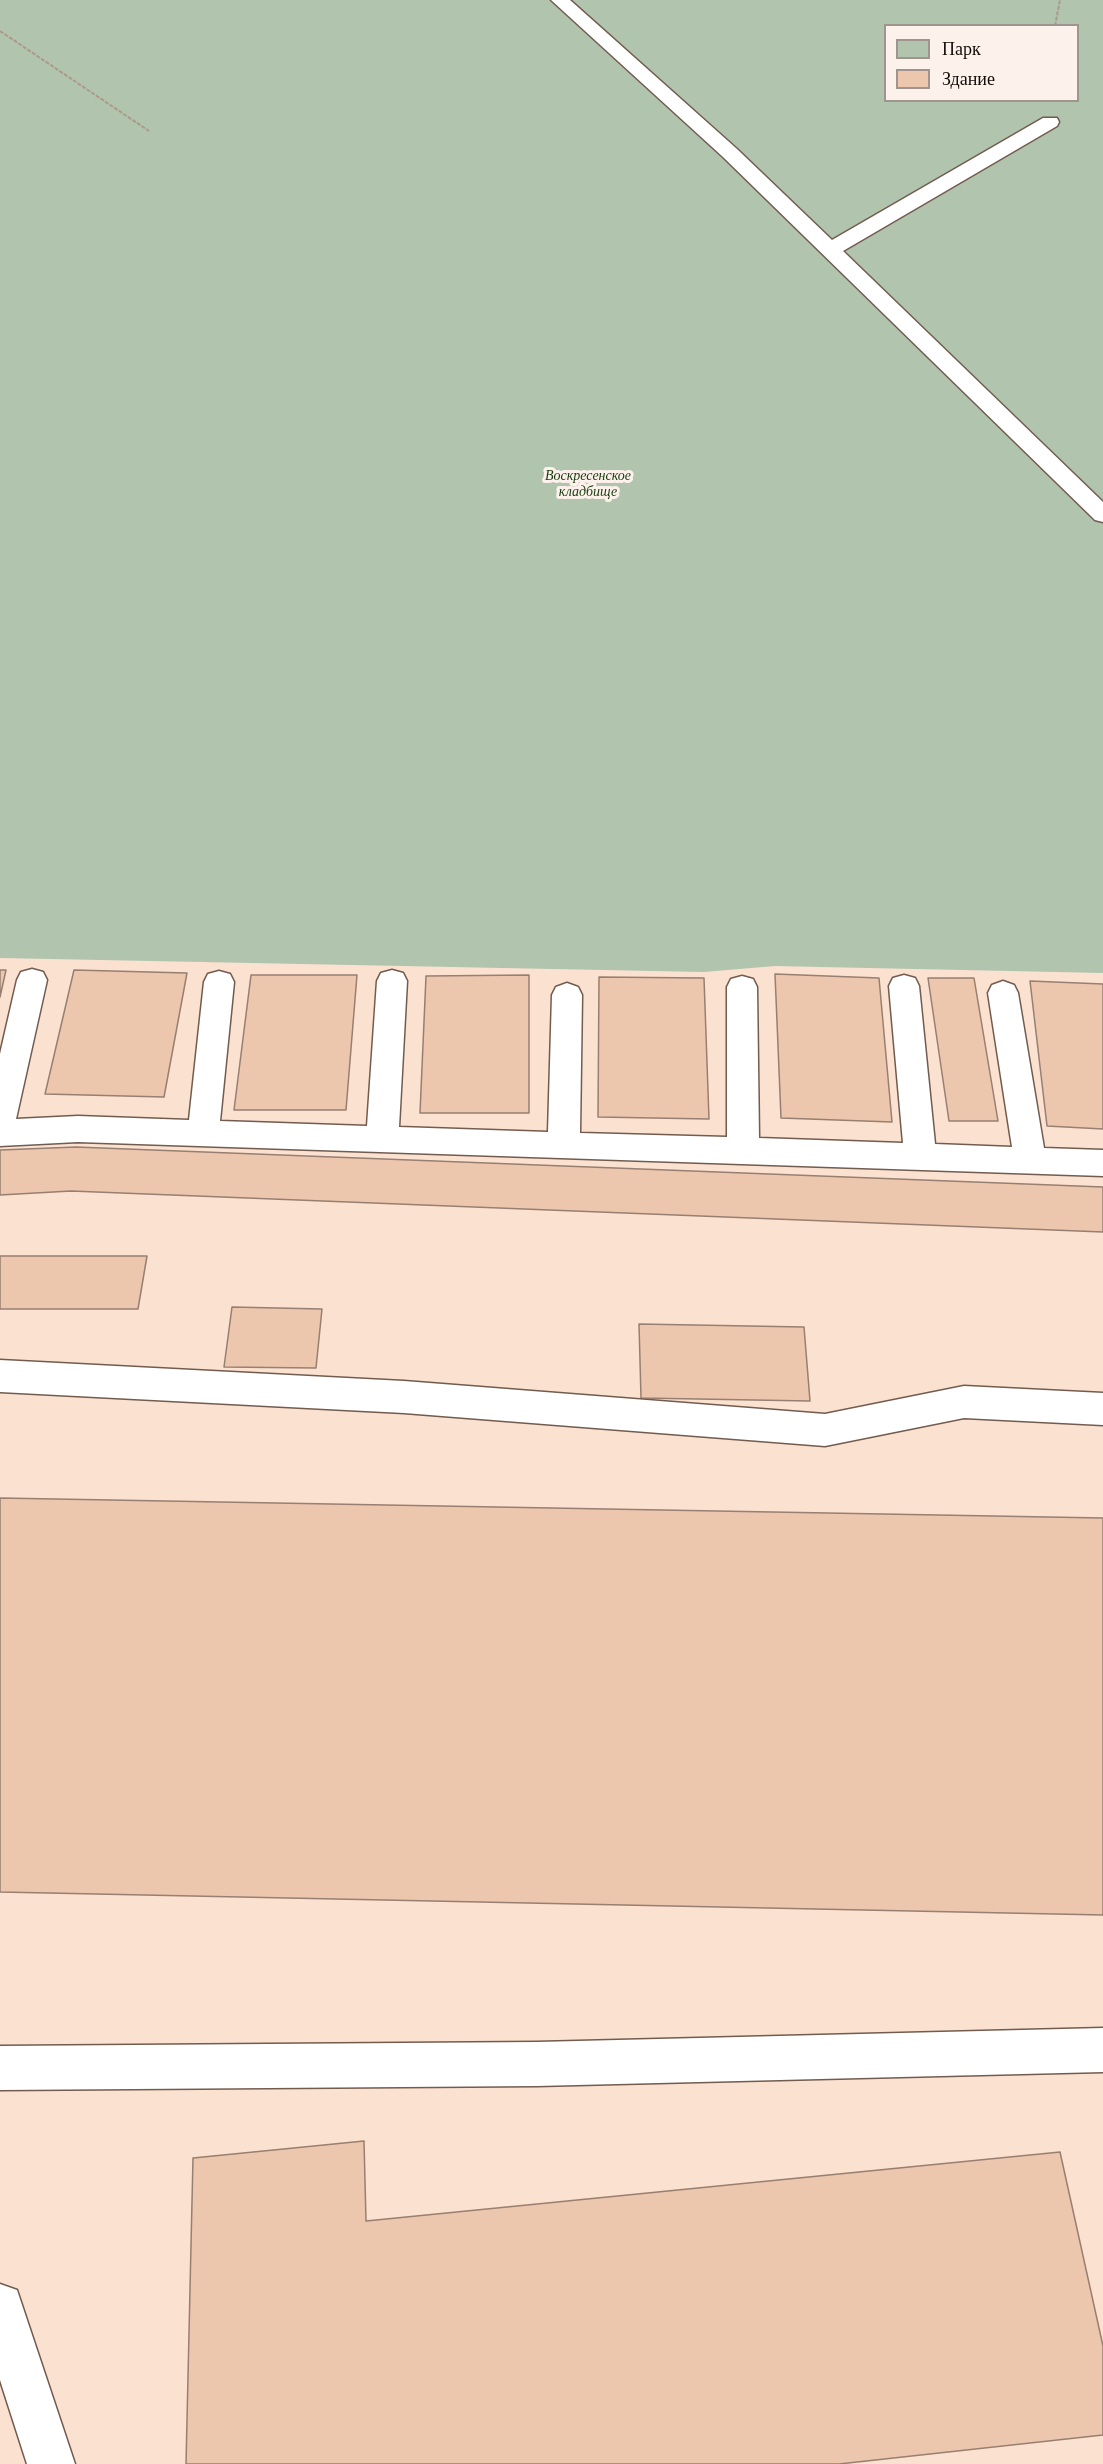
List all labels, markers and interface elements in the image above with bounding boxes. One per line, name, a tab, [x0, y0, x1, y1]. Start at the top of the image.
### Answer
legend	[884, 24, 1079, 102]
text: Парк	[942, 39, 981, 59]
text: Здание	[942, 69, 995, 89]
park label: Воскресенское кладбище	[545, 468, 631, 500]

